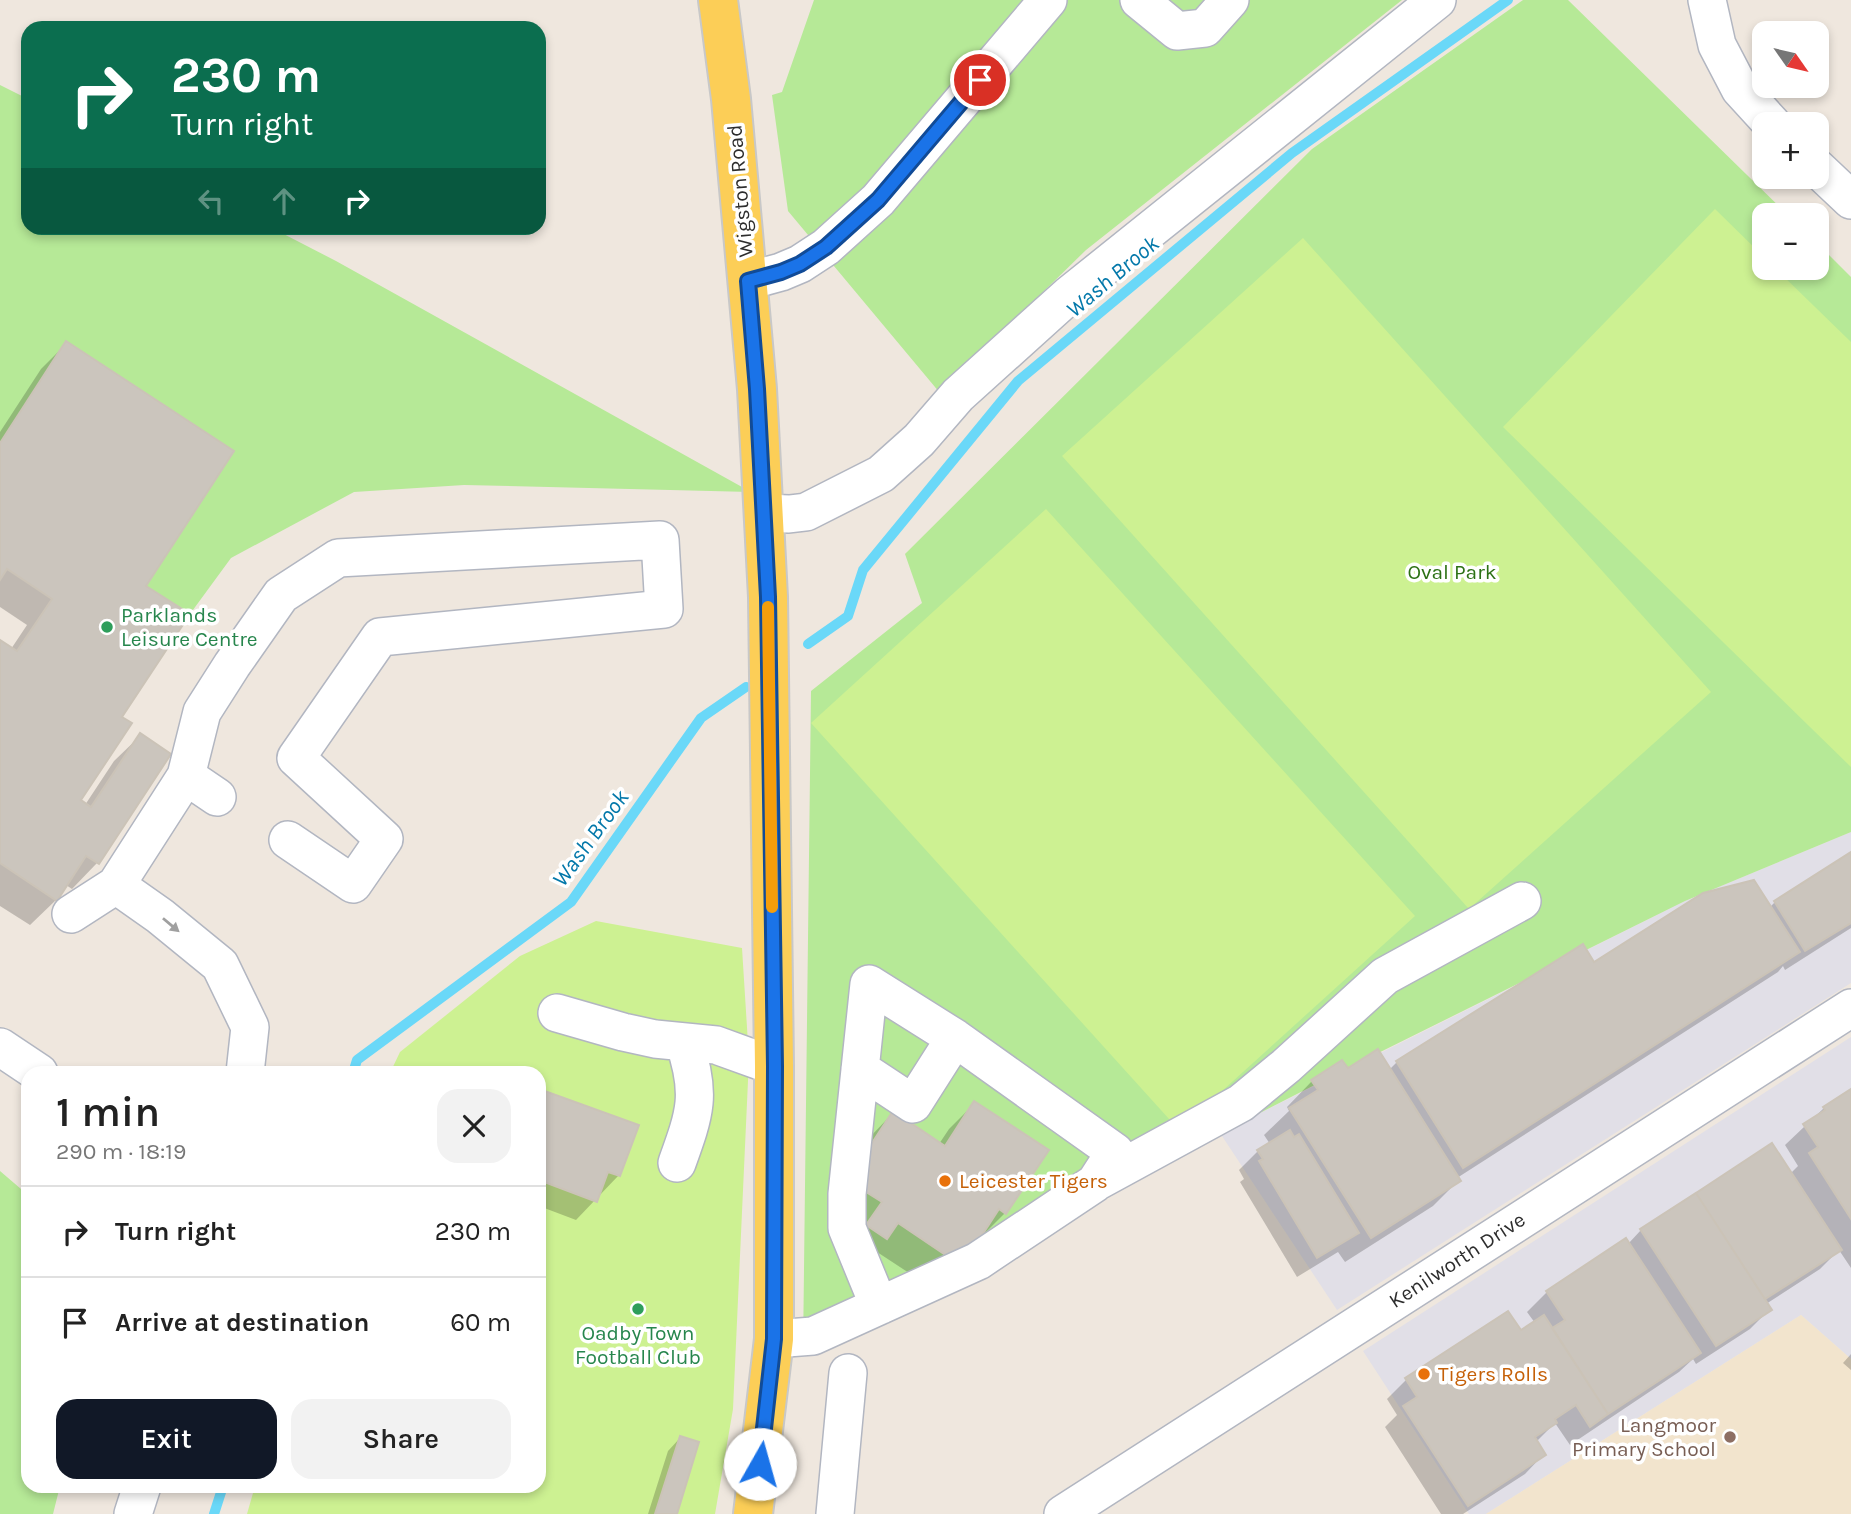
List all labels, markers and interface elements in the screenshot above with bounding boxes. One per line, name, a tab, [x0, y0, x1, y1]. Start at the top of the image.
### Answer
north arrow	[1752, 21, 1829, 98]
map controls	[1752, 21, 1829, 280]
text: 230 m	[171, 47, 321, 104]
icon: right	[56, 49, 147, 140]
pin	[950, 50, 1010, 110]
icon: arrive	[961, 61, 999, 99]
text: Turn right	[171, 106, 313, 143]
button: +	[1752, 112, 1829, 189]
street label: Wigston Road	[722, 124, 758, 258]
icon: left	[192, 182, 230, 220]
icon: ahead	[265, 182, 303, 220]
icon: right	[338, 182, 376, 220]
button: −	[1752, 203, 1829, 280]
water label: Wash Brook	[1060, 230, 1164, 323]
park label: Oval Park	[1407, 560, 1497, 584]
place label: Parklands Leisure Centre	[121, 603, 258, 651]
marker: Parklands Leisure Centre	[99, 619, 115, 635]
water label: Wash Brook	[546, 784, 635, 892]
one-way arrow	[163, 917, 180, 932]
text: 1 min	[56, 1087, 160, 1137]
button: close	[437, 1089, 511, 1163]
text: 290 m · 18:19	[56, 1138, 186, 1165]
place label: Leicester Tigers	[959, 1169, 1108, 1193]
marker: Leicester Tigers	[937, 1173, 953, 1189]
street label: Kenilworth Drive	[1385, 1207, 1529, 1313]
icon: right	[56, 1213, 94, 1251]
text: Turn right	[115, 1216, 236, 1247]
text: 230 m	[435, 1216, 511, 1247]
marker: Oadby Town Football Club	[630, 1301, 646, 1317]
icon: arrive	[56, 1304, 94, 1342]
text: Arrive at destination	[115, 1307, 369, 1338]
text: 60 m	[450, 1307, 511, 1338]
place label: Oadby Town Football Club	[575, 1321, 701, 1369]
place label: Tigers Rolls	[1438, 1362, 1548, 1386]
marker: Tigers Rolls	[1416, 1366, 1432, 1382]
button: Exit	[56, 1399, 277, 1479]
button: Share	[291, 1399, 511, 1479]
place label: Langmoor Primary School	[1572, 1413, 1716, 1461]
position arrow	[723, 1427, 797, 1501]
marker: Langmoor Primary School	[1722, 1429, 1738, 1445]

